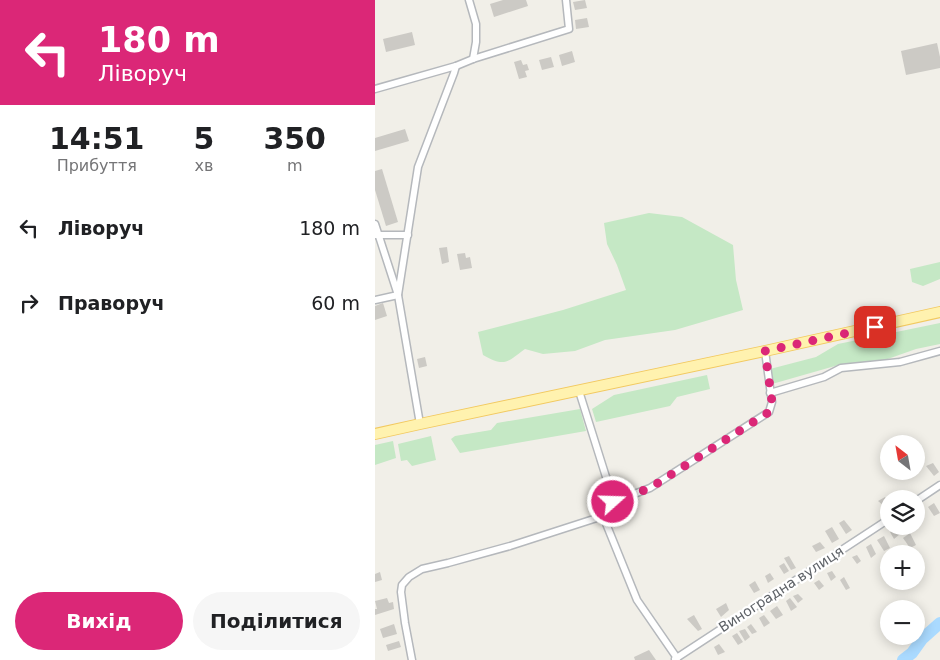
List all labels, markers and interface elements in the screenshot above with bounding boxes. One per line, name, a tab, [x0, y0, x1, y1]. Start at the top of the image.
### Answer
icon: left	[15, 20, 80, 85]
text: 180 m	[98, 20, 220, 60]
text: Ліворуч	[98, 61, 187, 86]
text: 14:51	[49, 121, 145, 156]
text: 5	[194, 121, 214, 156]
text: 350	[263, 121, 326, 156]
text: Прибуття	[57, 156, 137, 175]
text: хв	[194, 156, 213, 175]
text: m	[287, 156, 302, 175]
icon: left	[15, 214, 43, 242]
text: Ліворуч	[58, 217, 144, 239]
text: 180 m	[299, 217, 360, 239]
icon: right	[15, 289, 43, 317]
text: Праворуч	[58, 292, 164, 314]
text: 60 m	[311, 292, 360, 314]
pin	[854, 306, 896, 348]
icon: arrive	[861, 313, 889, 341]
north arrow	[880, 435, 925, 480]
map controls	[880, 435, 925, 645]
position arrow	[586, 475, 638, 527]
button: layers	[880, 490, 925, 535]
street label: Виноградна вулиця	[716, 543, 846, 635]
button: +	[880, 545, 925, 590]
button: Вихід	[15, 592, 183, 650]
button: Поділитися	[193, 592, 360, 650]
button: −	[880, 600, 925, 645]

